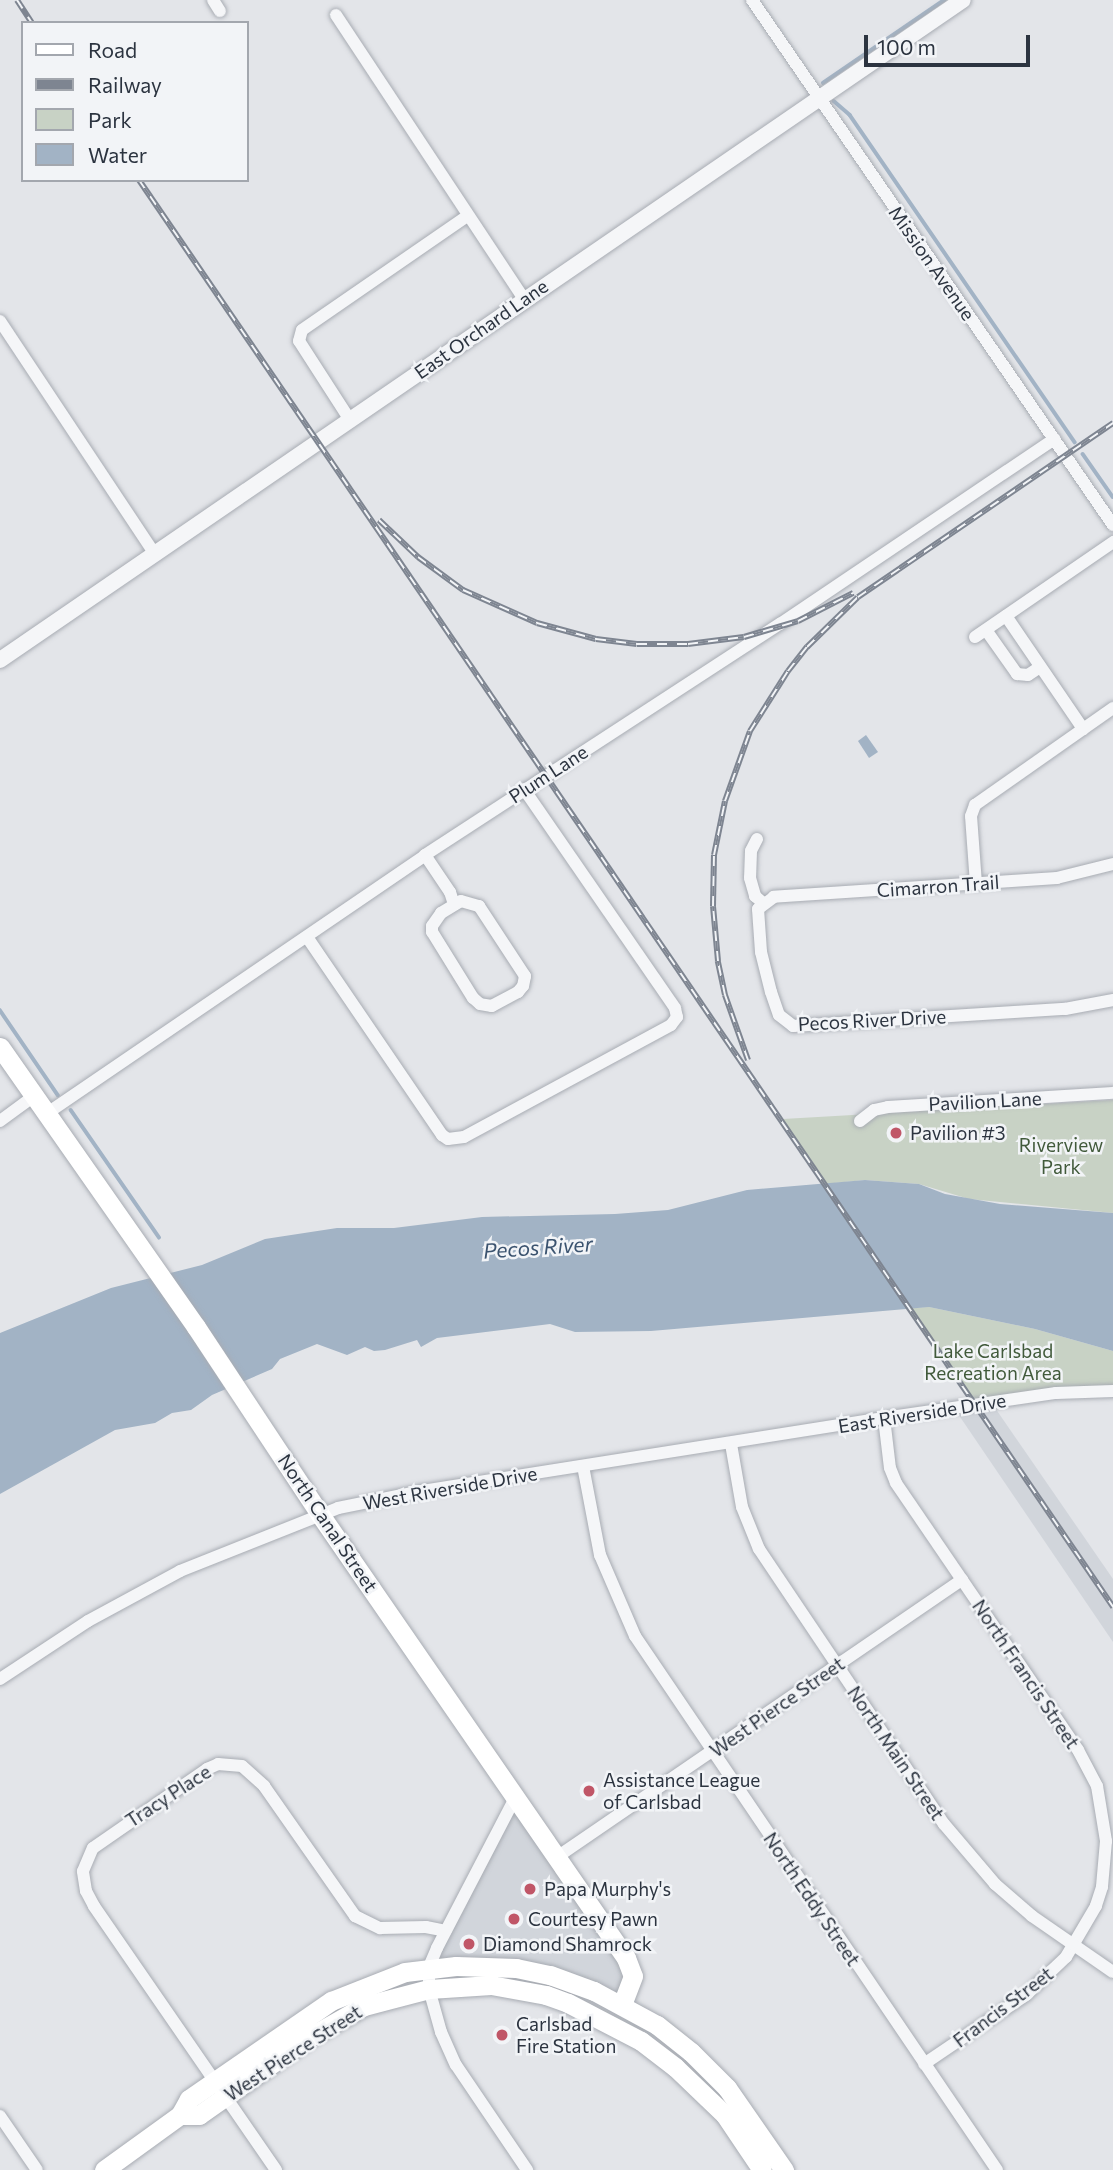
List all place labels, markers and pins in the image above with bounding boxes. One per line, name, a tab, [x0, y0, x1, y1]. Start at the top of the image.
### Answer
place label: Pavilion #3	[910, 1122, 1006, 1144]
marker: Pavilion #3	[888, 1125, 904, 1141]
place label: Assistance League of Carlsbad	[603, 1769, 760, 1813]
marker: Assistance League of Carlsbad	[581, 1783, 597, 1799]
place label: Papa Murphy's	[544, 1878, 671, 1900]
marker: Papa Murphy's	[522, 1881, 538, 1897]
place label: Courtesy Pawn	[528, 1908, 658, 1930]
marker: Courtesy Pawn	[506, 1911, 522, 1927]
place label: Diamond Shamrock	[483, 1933, 652, 1955]
marker: Diamond Shamrock	[461, 1936, 477, 1952]
place label: Carlsbad Fire Station	[516, 2013, 616, 2057]
marker: Carlsbad Fire Station	[494, 2027, 510, 2043]

